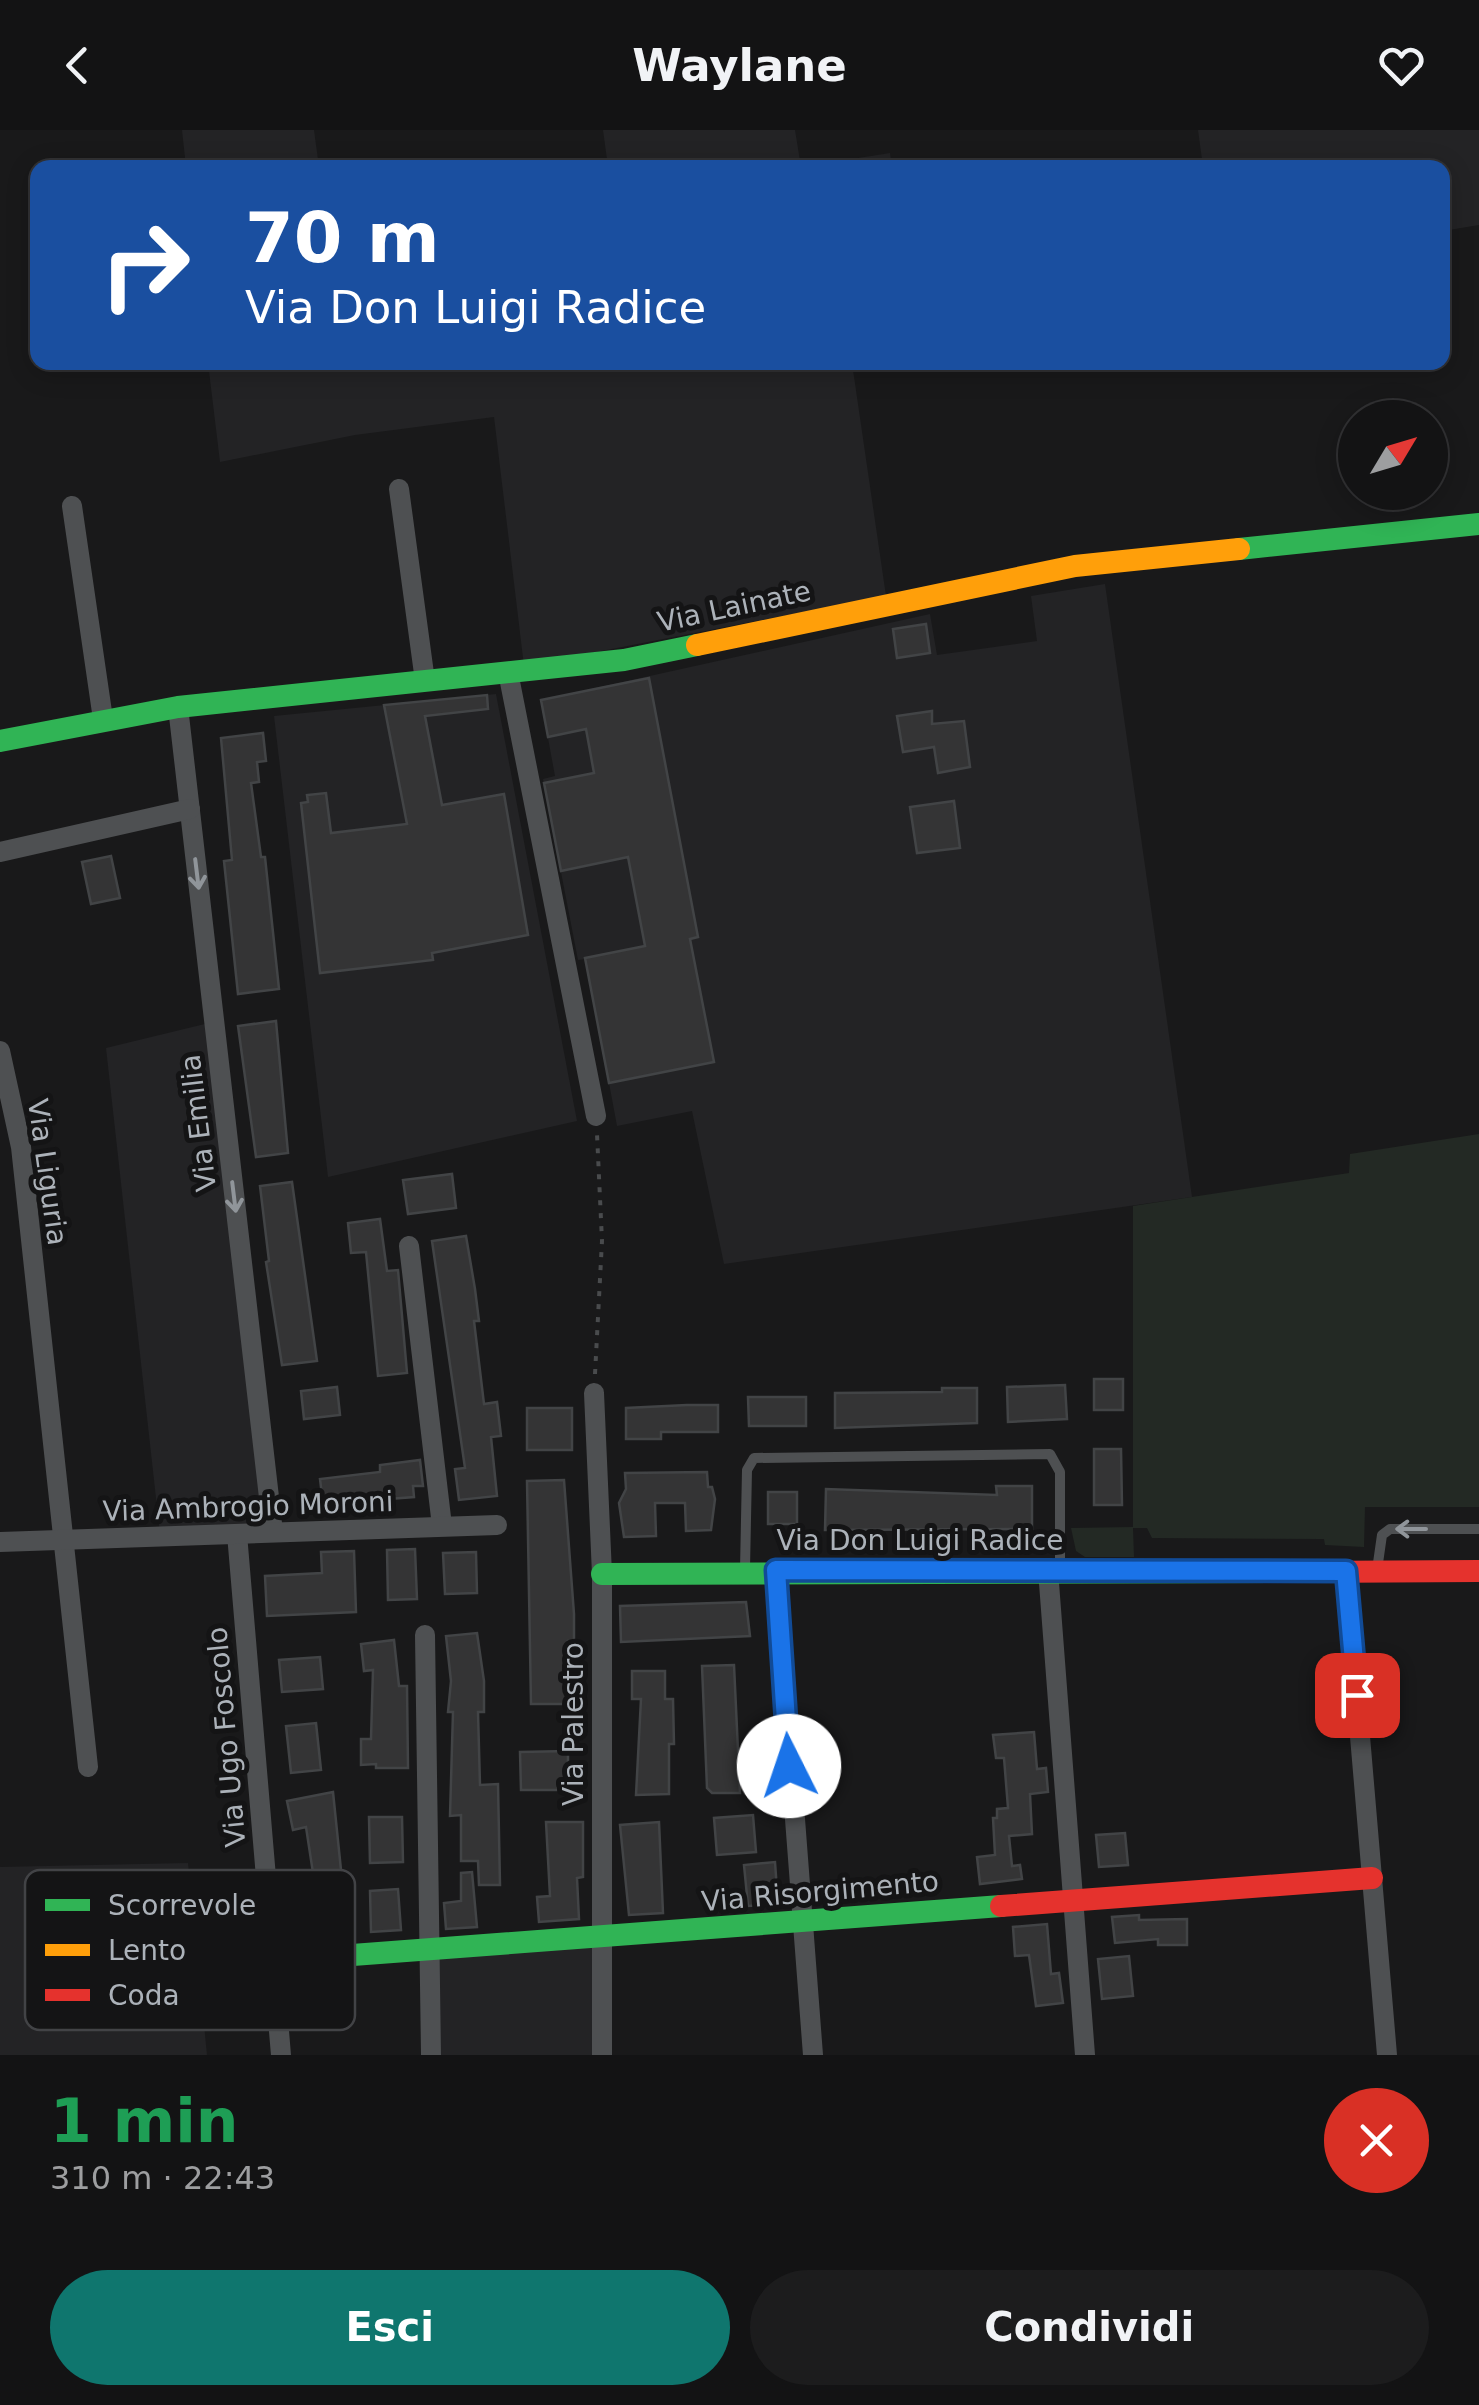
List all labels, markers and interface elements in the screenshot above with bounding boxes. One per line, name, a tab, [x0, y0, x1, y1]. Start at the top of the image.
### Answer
icon: back	[50, 38, 105, 93]
icon: heart	[1374, 38, 1429, 93]
text: Waylane	[632, 39, 847, 92]
text: 70 m	[245, 197, 440, 279]
icon: right	[80, 200, 210, 330]
text: Via Don Luigi Radice	[245, 281, 706, 334]
north arrow	[1338, 400, 1448, 510]
map controls	[1338, 400, 1448, 510]
street label: Via Lainate	[654, 574, 814, 639]
one-way arrow	[188, 857, 207, 890]
street label: Via Emilia	[174, 1053, 223, 1193]
street label: Via Liguria	[21, 1097, 74, 1248]
one-way arrow	[225, 1180, 244, 1212]
street label: Via Ambrogio Moroni	[102, 1485, 394, 1528]
one-way arrow	[1396, 1520, 1428, 1538]
street label: Via Don Luigi Radice	[777, 1524, 1063, 1557]
street label: Via Ugo Foscolo	[200, 1625, 253, 1848]
street label: Via Palestro	[557, 1642, 590, 1806]
pin	[1315, 1653, 1400, 1738]
icon: arrive	[1330, 1668, 1385, 1723]
position arrow	[737, 1714, 841, 1818]
street label: Via Risorgimento	[700, 1865, 940, 1918]
legend	[25, 1870, 355, 2030]
text: Scorrevole	[108, 1889, 256, 1922]
text: Lento	[108, 1934, 186, 1967]
text: Coda	[108, 1979, 180, 2012]
text: 1 min	[50, 2086, 238, 2156]
button: close	[1324, 2088, 1429, 2193]
text: 310 m · 22:43	[50, 2159, 275, 2197]
button: Esci	[50, 2270, 730, 2385]
button: Condividi	[750, 2270, 1429, 2385]

